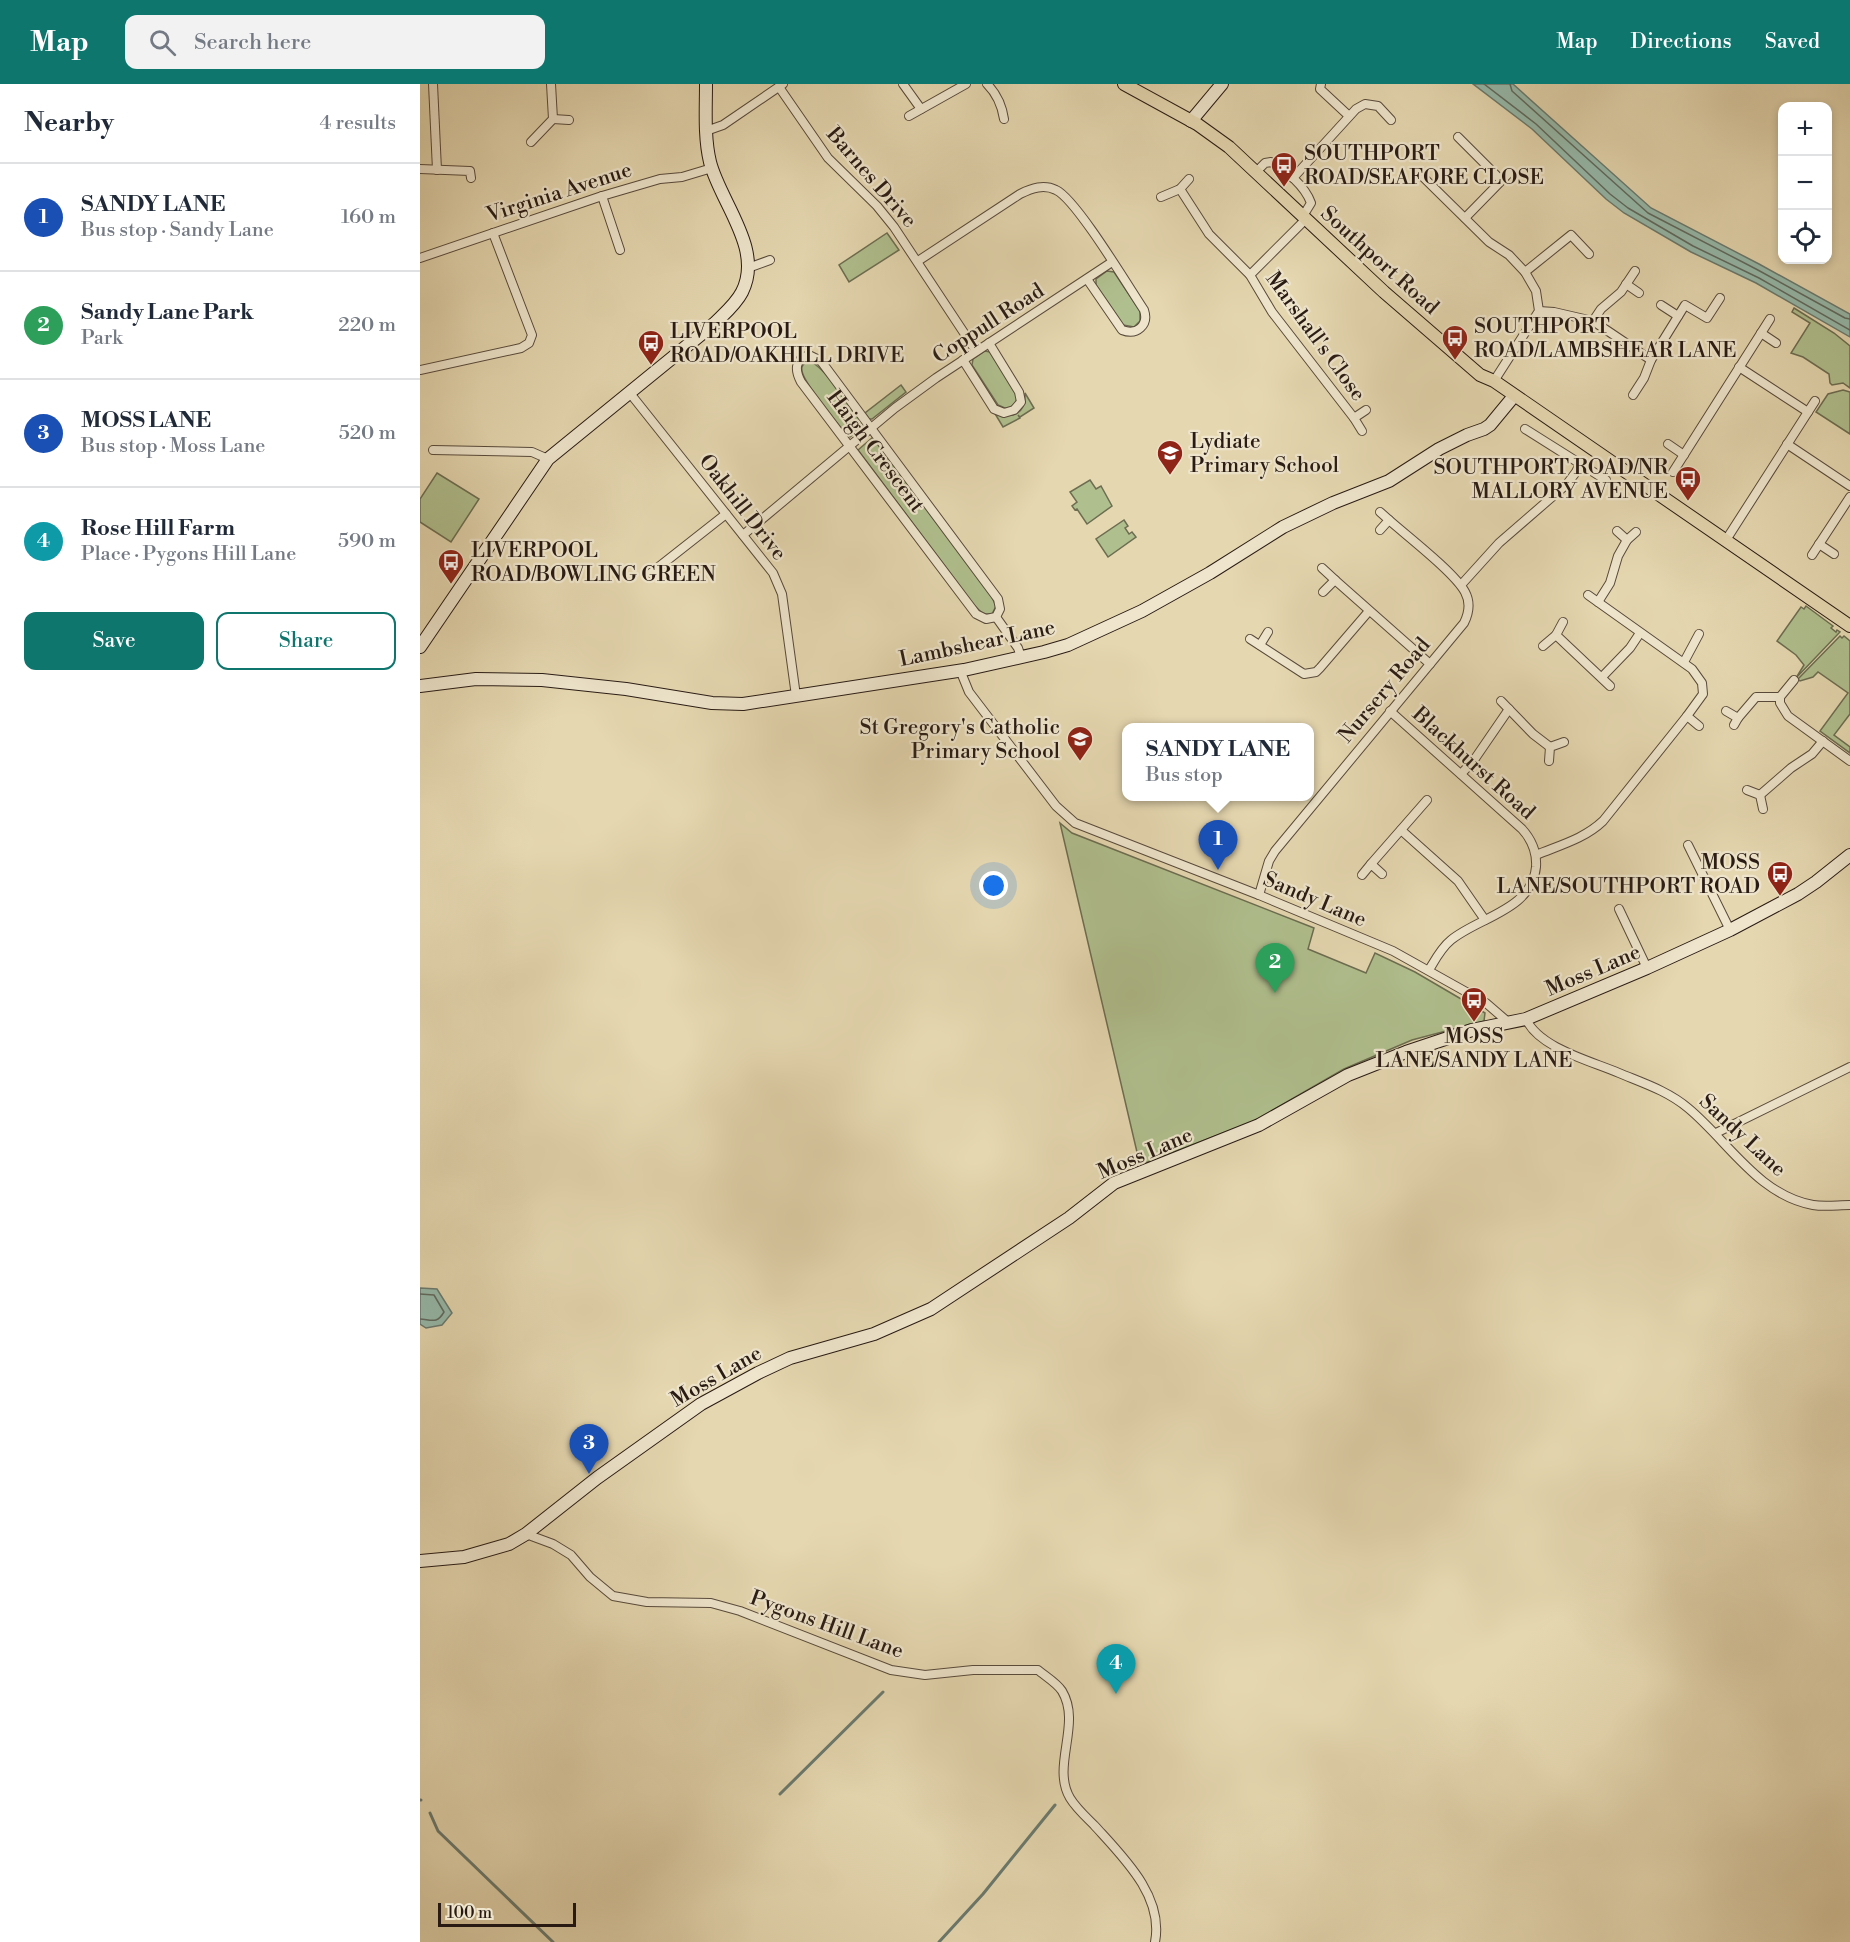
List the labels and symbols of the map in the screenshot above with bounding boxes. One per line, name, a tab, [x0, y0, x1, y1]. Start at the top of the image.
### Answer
street label: Barnes Drive	[820, 121, 922, 233]
place label: SOUTHPORT ROAD/SEAFORE CLOSE	[1304, 141, 1544, 191]
bus stop icon: SOUTHPORT ROAD/SEAFORE CLOSE	[1269, 150, 1299, 188]
street label: Virginia Avenue	[482, 157, 635, 229]
street label: Southport Road	[1315, 201, 1444, 321]
street label: Marshall's Close	[1260, 267, 1371, 406]
street label: Coppull Road	[928, 278, 1049, 370]
place label: SOUTHPORT ROAD/LAMBSHEAR LANE	[1474, 314, 1737, 364]
place label: LIVERPOOL ROAD/OAKHILL DRIVE	[670, 319, 905, 369]
bus stop icon: SOUTHPORT ROAD/LAMBSHEAR LANE	[1440, 323, 1470, 361]
bus stop icon: LIVERPOOL ROAD/OAKHILL DRIVE	[636, 328, 666, 366]
street label: Haigh Crescent	[821, 385, 930, 518]
place label: Lydiate Primary School	[1190, 429, 1339, 479]
school or university icon: Lydiate Primary School	[1155, 438, 1185, 476]
street label: Oakhill Drive	[693, 449, 792, 566]
place label: SOUTHPORT ROAD/NR MALLORY AVENUE	[1433, 455, 1668, 505]
bus stop icon: SOUTHPORT ROAD/NR MALLORY AVENUE	[1673, 464, 1703, 502]
place label: LIVERPOOL ROAD/BOWLING GREEN	[471, 538, 716, 588]
bus stop icon: LIVERPOOL ROAD/BOWLING GREEN	[436, 547, 466, 585]
street label: Lambshear Lane	[897, 615, 1058, 673]
street label: Nursery Road	[1333, 633, 1436, 749]
street label: Blackhurst Road	[1406, 701, 1540, 826]
place label: St Gregory's Catholic Primary School	[859, 715, 1060, 765]
school or university icon: St Gregory's Catholic Primary School	[1065, 724, 1095, 762]
pin: 1	[1198, 820, 1238, 870]
place label: MOSS LANE/SOUTHPORT ROAD	[1496, 850, 1760, 900]
bus stop icon: MOSS LANE/SOUTHPORT ROAD	[1765, 859, 1795, 897]
street label: Sandy Lane	[1259, 867, 1370, 933]
your location	[979, 871, 1008, 900]
street label: Moss Lane	[1542, 939, 1645, 1003]
pin: 2	[1256, 944, 1294, 993]
bus stop icon: MOSS LANE/SANDY LANE	[1459, 985, 1489, 1023]
place label: MOSS LANE/SANDY LANE	[1375, 1024, 1573, 1074]
street label: Sandy Lane	[1693, 1089, 1791, 1183]
street label: Moss Lane	[1094, 1122, 1197, 1186]
street label: Moss Lane	[666, 1340, 767, 1413]
pin: 3	[570, 1424, 608, 1474]
street label: Pygons Hill Lane	[746, 1585, 907, 1665]
pin: 4	[1096, 1644, 1136, 1694]
scale bar	[438, 1900, 576, 1928]

